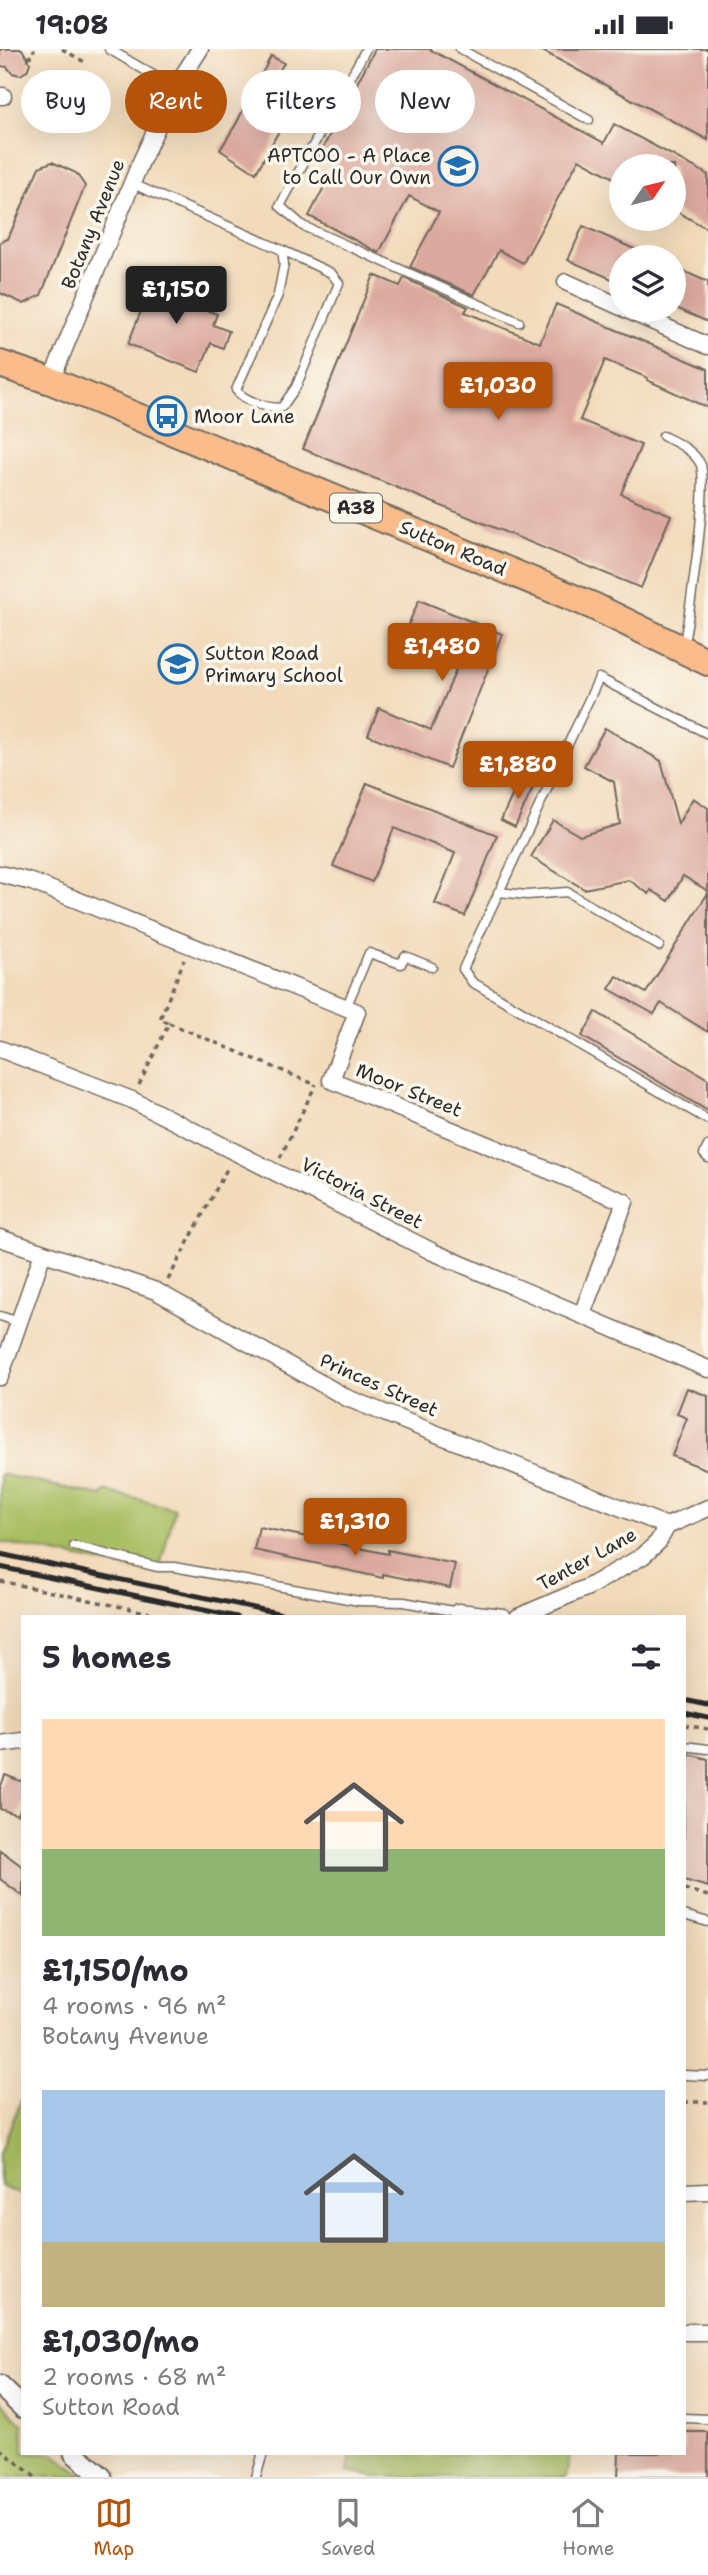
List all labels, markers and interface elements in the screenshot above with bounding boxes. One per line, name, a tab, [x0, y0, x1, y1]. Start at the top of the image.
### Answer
text: 19:08	[35, 7, 109, 42]
chip: Buy	[21, 70, 111, 133]
chip: Rent	[125, 70, 227, 133]
chip: Filters	[241, 70, 361, 133]
chip: New	[375, 70, 475, 133]
place label: APTCOO - A Place to Call Our Own	[267, 143, 431, 190]
school or university icon: APTCOO - A Place to Call Our Own	[437, 145, 479, 187]
north arrow	[609, 154, 686, 231]
map controls	[609, 154, 686, 322]
street label: Botany Avenue	[56, 155, 130, 293]
button: layers	[609, 245, 686, 322]
pin: £1,150	[119, 267, 233, 326]
text: £1,150	[142, 274, 210, 304]
pin: £1,030	[441, 363, 555, 422]
text: £1,030	[459, 370, 537, 400]
bus stop icon: Moor Lane	[146, 395, 188, 437]
place label: Moor Lane	[194, 404, 295, 429]
road number: A38	[330, 493, 382, 523]
street label: Sutton Road	[396, 514, 510, 582]
pin: £1,480	[385, 623, 499, 683]
text: £1,480	[404, 631, 480, 661]
place label: Sutton Road Primary School	[205, 641, 343, 688]
school or university icon: Sutton Road Primary School	[157, 643, 199, 685]
pin: £1,880	[461, 741, 575, 801]
text: £1,880	[479, 749, 557, 779]
street label: Moor Street	[352, 1057, 466, 1123]
street label: Victoria Street	[297, 1152, 427, 1234]
street label: Princes Street	[316, 1348, 442, 1422]
pin: £1,310	[298, 1499, 412, 1558]
text: £1,310	[320, 1506, 390, 1536]
street label: Tenter Lane	[533, 1522, 641, 1596]
text: 5 homes	[42, 1637, 172, 1678]
icon: filters	[627, 1638, 665, 1676]
icon: home	[291, 1764, 417, 1890]
text: £1,150/mo	[42, 1950, 189, 1991]
text: 4 rooms · 96 m²	[42, 1991, 227, 2021]
text: Botany Avenue	[42, 2021, 209, 2051]
icon: home	[291, 2135, 417, 2261]
text: £1,030/mo	[42, 2321, 200, 2362]
text: 2 rooms · 68 m²	[42, 2362, 226, 2392]
text: Sutton Road	[42, 2392, 180, 2422]
tab: Map	[94, 2494, 134, 2561]
tab: Saved	[321, 2494, 375, 2561]
tab: Home	[562, 2494, 614, 2561]

